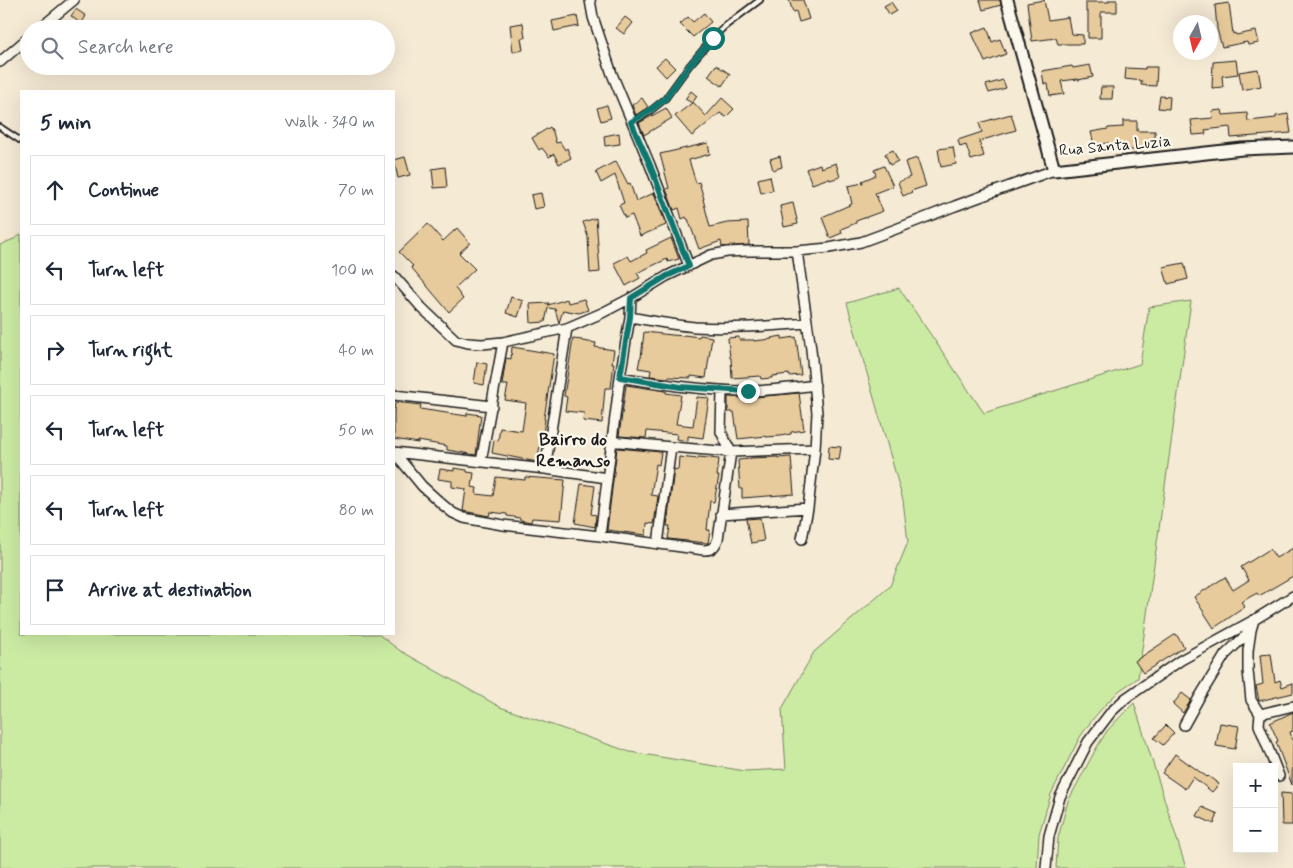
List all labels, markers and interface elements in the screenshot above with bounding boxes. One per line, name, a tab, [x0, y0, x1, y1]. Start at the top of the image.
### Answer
north arrow	[1173, 15, 1218, 60]
search box	[20, 20, 395, 75]
route start	[702, 27, 725, 50]
icon: search	[38, 34, 66, 62]
text: Search here	[78, 35, 174, 60]
text: 5 min	[40, 109, 92, 137]
text: Walk · 340 m	[285, 112, 375, 133]
street label: Rua Santa Luzia	[1058, 131, 1172, 161]
icon: ahead	[41, 176, 69, 204]
text: Continue	[88, 178, 159, 203]
text: 70 m	[338, 180, 374, 201]
icon: left	[41, 256, 69, 284]
text: Turn left	[88, 258, 164, 283]
text: 100 m	[331, 260, 374, 281]
icon: right	[41, 336, 69, 364]
text: Turn right	[88, 338, 172, 363]
text: 40 m	[338, 340, 374, 361]
route end	[737, 380, 760, 403]
icon: left	[41, 416, 69, 444]
text: Turn left	[88, 418, 164, 443]
text: 50 m	[338, 420, 374, 441]
district label: Bairro do Remanso	[536, 428, 610, 473]
icon: left	[41, 496, 69, 524]
text: Turn left	[88, 498, 164, 523]
text: 80 m	[339, 500, 374, 521]
icon: arrive	[41, 576, 69, 604]
text: Arrive at destination	[88, 578, 252, 603]
map controls	[1233, 763, 1278, 853]
button: +	[1233, 763, 1278, 808]
button: −	[1233, 808, 1278, 853]

